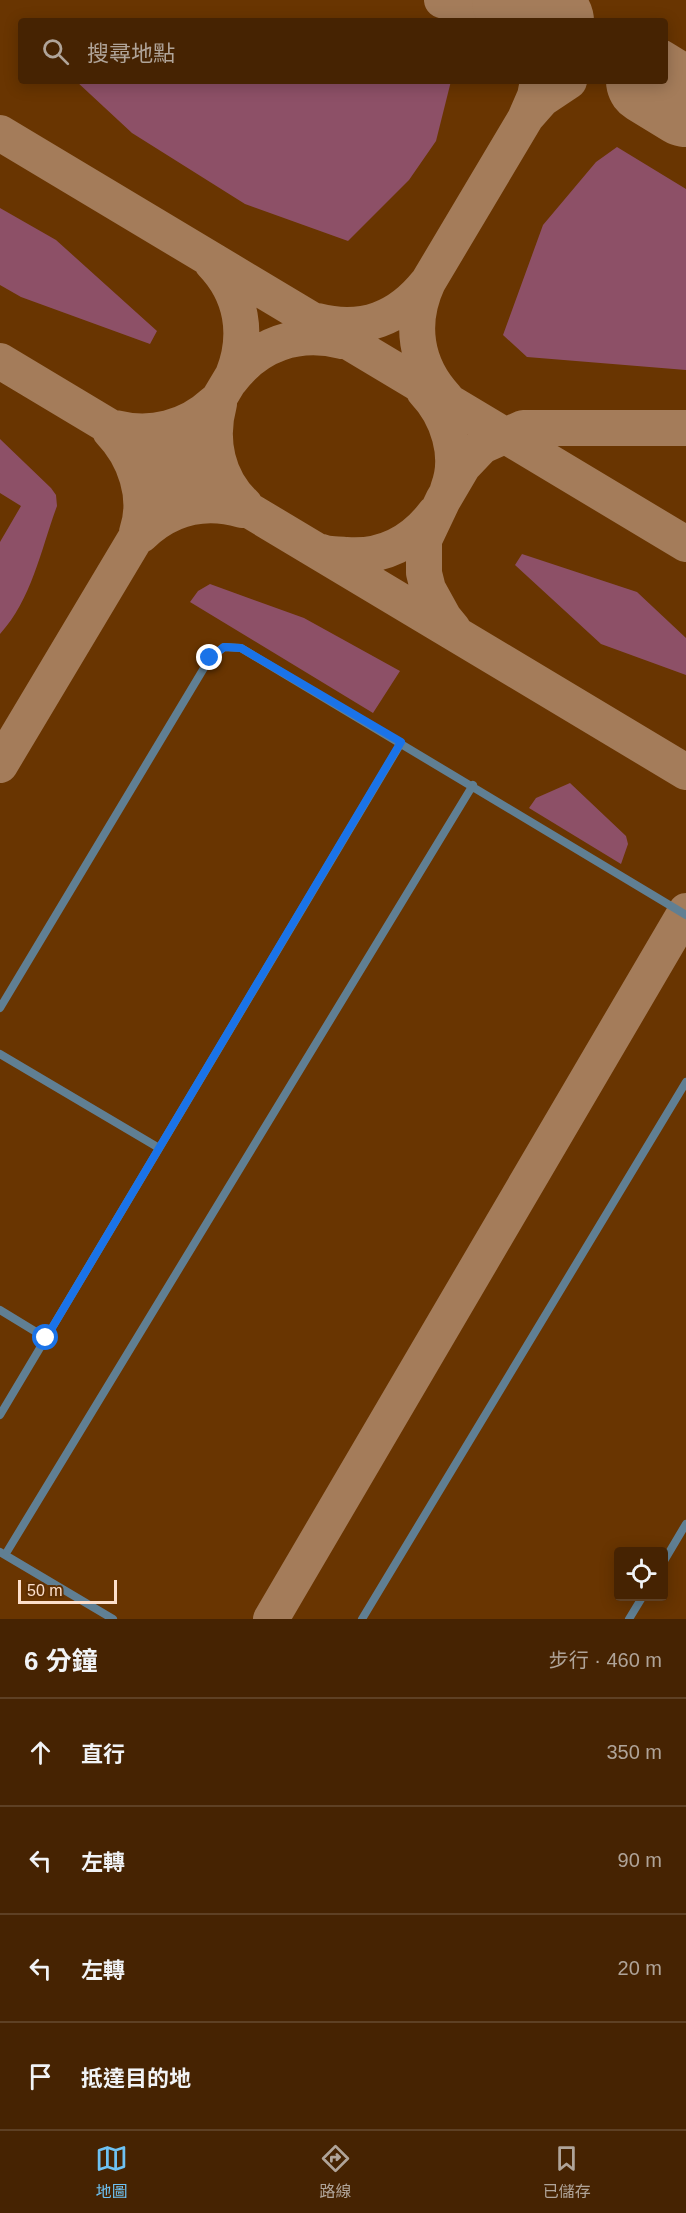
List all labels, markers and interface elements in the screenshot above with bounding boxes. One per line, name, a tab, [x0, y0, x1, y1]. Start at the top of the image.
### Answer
search box	[18, 18, 668, 84]
icon: search	[39, 35, 72, 68]
text: 搜尋地點	[87, 41, 175, 66]
route end	[196, 644, 222, 670]
route start	[32, 1324, 58, 1350]
map controls	[614, 1547, 668, 1601]
button: locate	[614, 1547, 668, 1601]
scale bar	[18, 1577, 117, 1604]
text: 50 m	[27, 1582, 63, 1599]
text: 6 分鐘	[24, 1646, 98, 1676]
text: 步行 · 460 m	[549, 1649, 662, 1671]
icon: ahead	[24, 1736, 57, 1769]
text: 350 m	[606, 1741, 662, 1763]
text: 直行	[81, 1742, 125, 1767]
icon: left	[24, 1844, 57, 1877]
text: 90 m	[618, 1849, 662, 1871]
text: 左轉	[81, 1850, 125, 1875]
icon: left	[24, 1952, 57, 1985]
text: 20 m	[618, 1957, 662, 1979]
text: 左轉	[81, 1958, 125, 1983]
icon: arrive	[24, 2060, 57, 2093]
text: 抵達目的地	[81, 2066, 191, 2091]
tab: 地圖	[95, 2142, 128, 2202]
tab: 路線	[319, 2142, 352, 2202]
tab: 已儲存	[543, 2142, 591, 2202]

